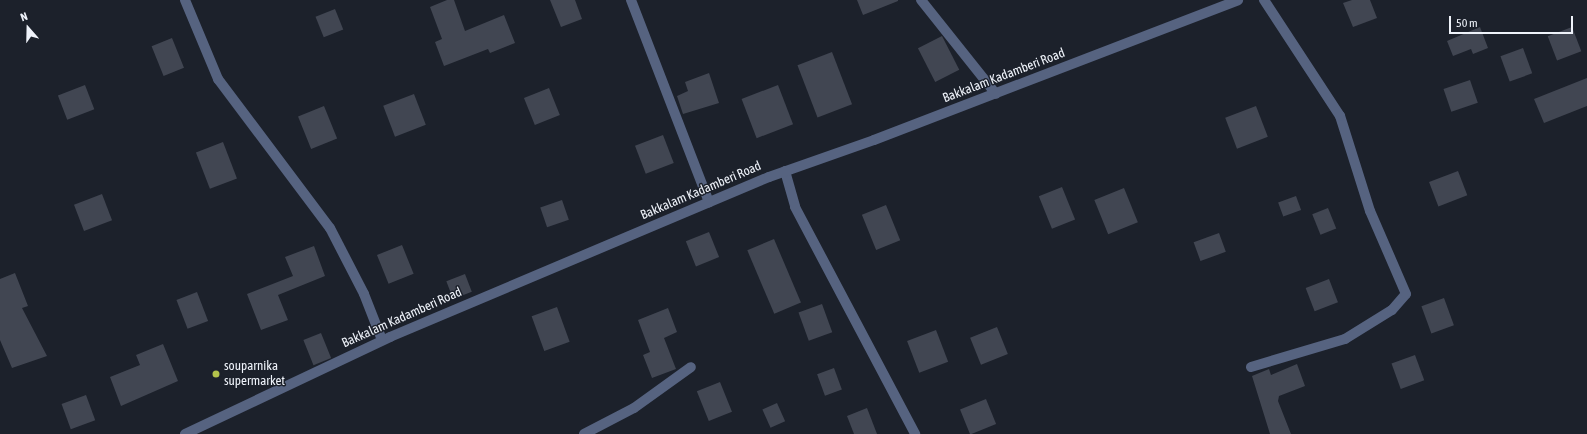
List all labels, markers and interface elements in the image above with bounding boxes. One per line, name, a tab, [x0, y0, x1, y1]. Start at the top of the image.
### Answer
north arrow	[8, 8, 48, 48]
scale bar	[1451, 8, 1575, 34]
text: N	[19, 10, 29, 23]
text: 50 m	[1456, 16, 1478, 30]
street label: Bakkalam Kadamberi Road	[941, 46, 1067, 106]
street label: Bakkalam Kadamberi Road	[638, 159, 764, 223]
street label: Bakkalam Kadamberi Road	[340, 285, 464, 351]
place label: souparnika supermarket	[224, 359, 285, 390]
marker: souparnika supermarket	[211, 369, 221, 379]

